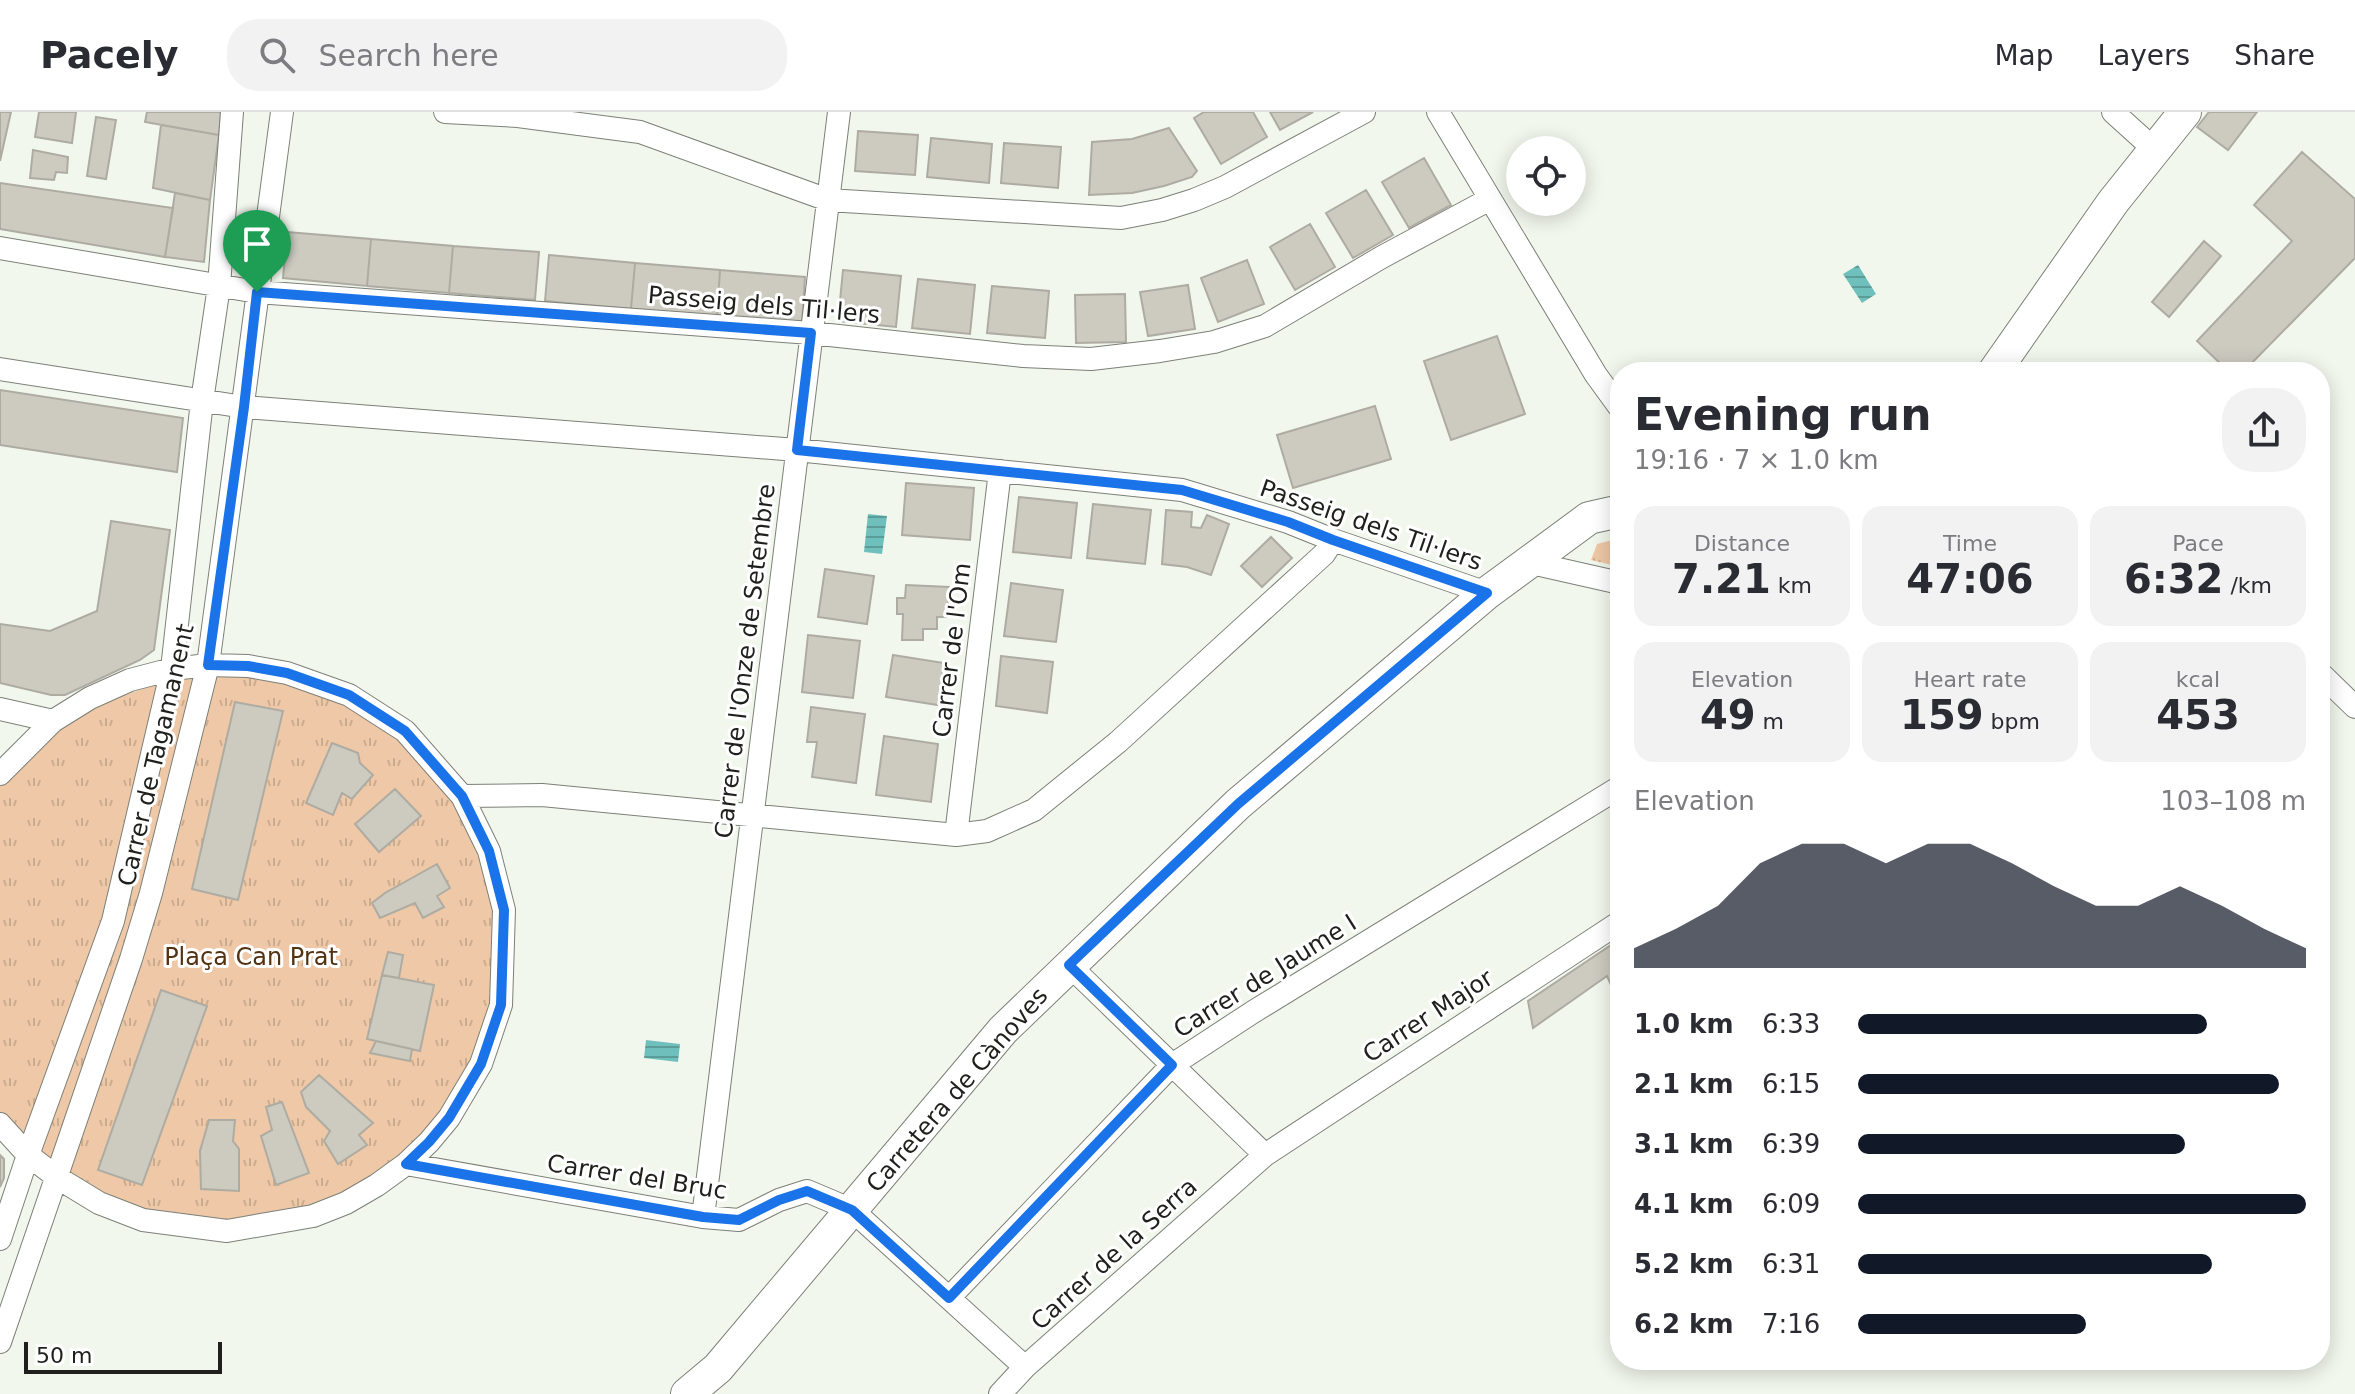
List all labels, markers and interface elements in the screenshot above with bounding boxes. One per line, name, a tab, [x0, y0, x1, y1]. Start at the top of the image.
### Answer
search box	[227, 19, 787, 91]
text: Pacely	[40, 33, 179, 77]
icon: search	[255, 33, 299, 77]
text: Search here	[319, 38, 499, 73]
text: Map	[1994, 39, 2054, 72]
text: Layers	[2098, 39, 2190, 72]
text: Share	[2234, 39, 2315, 72]
map controls	[1506, 136, 1586, 216]
button: locate	[1506, 136, 1586, 216]
pin	[223, 210, 291, 292]
icon: arrive	[235, 222, 279, 266]
street label: Passeig dels Til·lers	[647, 281, 881, 329]
button: share	[2222, 388, 2306, 472]
text: Evening run	[1634, 389, 1931, 440]
text: 19:16 · 7 × 1.0 km	[1634, 445, 1879, 475]
street label: Passeig dels Til·lers	[1256, 474, 1486, 576]
street label: Carrer de l'Onze de Setembre	[709, 482, 781, 840]
text: Distance	[1694, 531, 1790, 556]
text: Time	[1943, 531, 1997, 556]
text: Pace	[2172, 531, 2224, 556]
text: 7.21	[1672, 556, 1771, 602]
text: 47:06	[1906, 556, 2034, 602]
text: 6:32	[2124, 556, 2223, 602]
street label: Carrer de l'Om	[927, 561, 977, 739]
text: km	[1771, 573, 1812, 598]
text: /km	[2223, 573, 2272, 598]
street label: Carrer de Tagamanent	[112, 621, 200, 889]
text: Elevation	[1691, 667, 1793, 692]
text: Heart rate	[1914, 667, 2026, 692]
text: kcal	[2176, 667, 2220, 692]
text: 49	[1700, 692, 1756, 738]
text: 159	[1900, 692, 1984, 738]
text: 453	[2156, 692, 2240, 738]
text: m	[1756, 709, 1784, 734]
text: bpm	[1984, 709, 2040, 734]
text: Elevation	[1634, 786, 1755, 816]
text: 103–108 m	[2160, 786, 2306, 816]
street label: Carrer de Jaume I	[1169, 908, 1361, 1044]
park label: Plaça Can Prat	[164, 943, 338, 971]
street label: Carrer Major	[1358, 964, 1498, 1068]
street label: Carretera de Cànoves	[861, 982, 1053, 1198]
text: 1.0 km	[1634, 1009, 1734, 1039]
text: 6:33	[1762, 1009, 1820, 1039]
text: 2.1 km	[1634, 1069, 1734, 1099]
text: 6:15	[1762, 1069, 1820, 1099]
text: 3.1 km	[1634, 1129, 1734, 1159]
text: 6:39	[1762, 1129, 1820, 1159]
street label: Carrer del Bruc	[545, 1149, 729, 1205]
street label: Carrer de la Serra	[1025, 1172, 1203, 1336]
text: 4.1 km	[1634, 1189, 1734, 1219]
text: 6:09	[1762, 1189, 1820, 1219]
text: 5.2 km	[1634, 1249, 1734, 1279]
text: 6:31	[1762, 1249, 1820, 1279]
text: 6.2 km	[1634, 1309, 1734, 1339]
text: 7:16	[1762, 1309, 1820, 1339]
scale bar	[24, 1338, 222, 1374]
text: 50 m	[36, 1343, 92, 1368]

